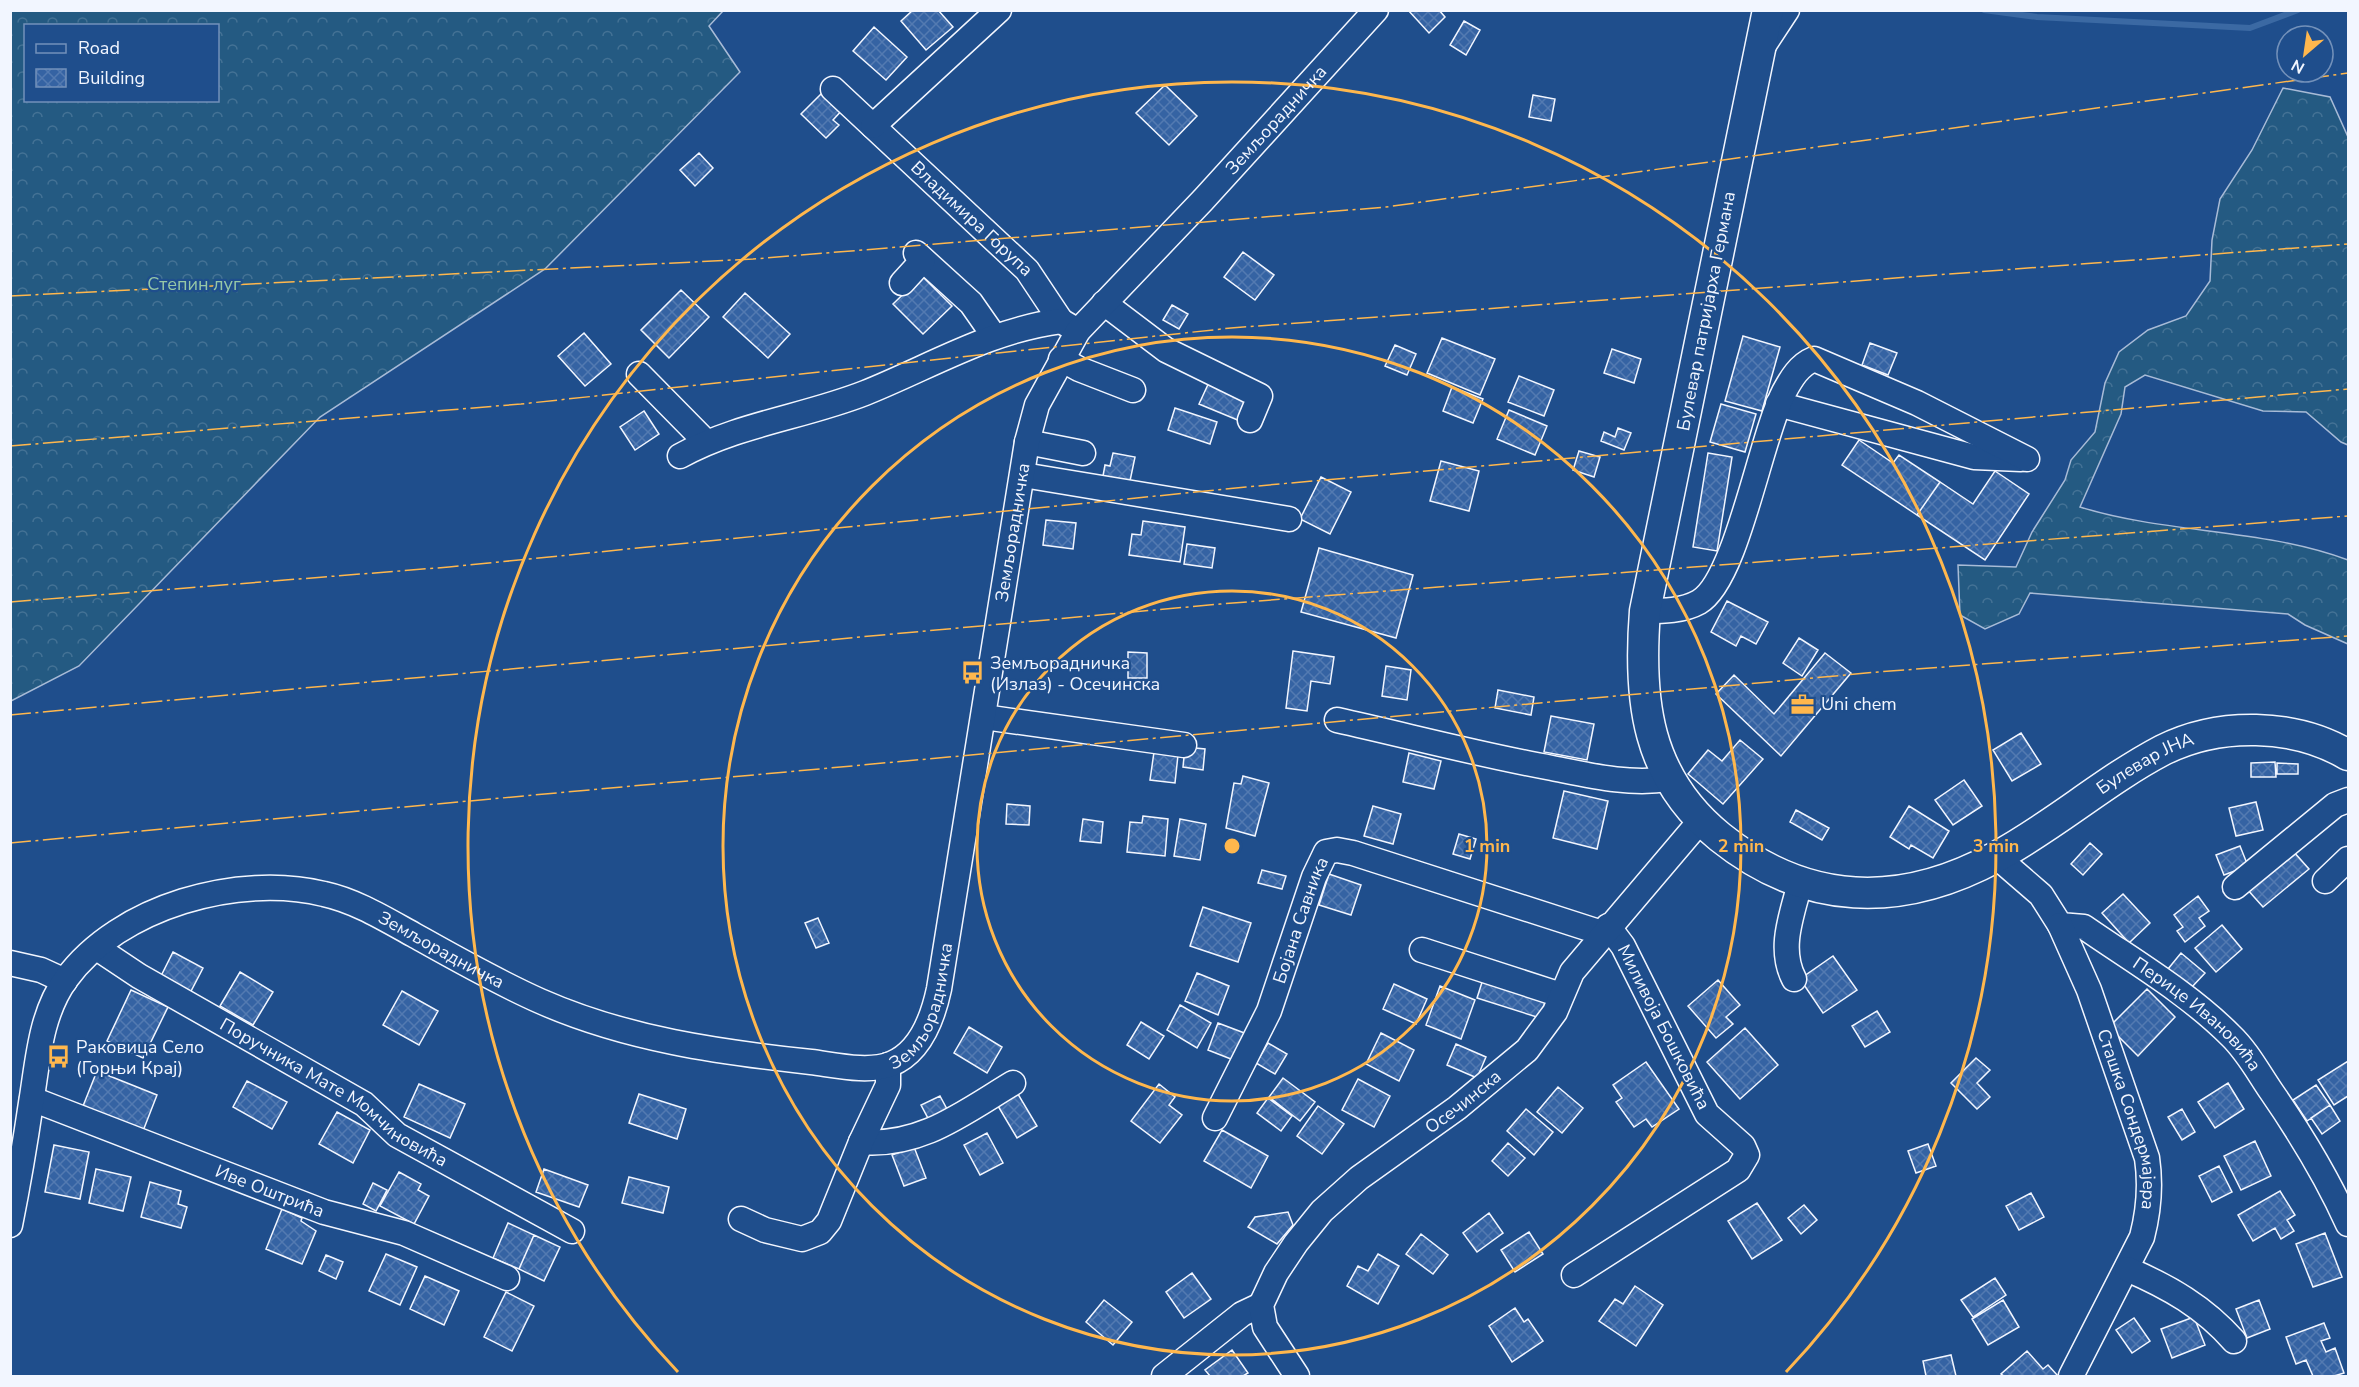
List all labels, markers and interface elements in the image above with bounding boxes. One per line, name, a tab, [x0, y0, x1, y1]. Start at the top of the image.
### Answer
legend	[24, 24, 219, 102]
north arrow	[2275, 24, 2335, 84]
text: Road	[78, 36, 120, 60]
text: N	[2288, 54, 2309, 79]
street label: Земљорадничка	[1220, 60, 1332, 180]
text: Building	[78, 66, 145, 90]
street label: Владимира Горупа	[906, 156, 1038, 282]
street label: Булевар патријарха Германа	[1671, 189, 1741, 433]
park label: Степин луг	[147, 272, 241, 296]
street label: Земљорадничка	[989, 461, 1035, 604]
place label: Земљорадничка (Излаз) - Осечинска	[990, 651, 1160, 696]
bus stop icon: Земљорадничка (Излаз) - Осечинска	[959, 660, 985, 686]
office icon: Uni chem	[1790, 691, 1816, 717]
place label: Uni chem	[1821, 692, 1897, 716]
street label: Булевар ЈНА	[2092, 727, 2197, 800]
text: 1 min	[1464, 834, 1510, 858]
text: 2 min	[1718, 834, 1764, 858]
text: 3 min	[1973, 834, 2019, 858]
centre of rings	[1222, 836, 1242, 856]
street label: Бојана Савника	[1267, 853, 1334, 987]
street label: Земљорадничка	[374, 906, 508, 994]
street label: Миливоја Бошковића	[1612, 940, 1716, 1114]
street label: Земљорадничка	[885, 941, 958, 1075]
street label: Перице Ивановића	[2128, 951, 2267, 1076]
street label: Поручника Мате Момчиновића	[216, 1012, 452, 1172]
street label: Сташка Сондермајера	[2091, 1026, 2161, 1211]
place label: Раковица Село (Горњи Крај)	[76, 1035, 204, 1080]
bus stop icon: Раковица Село (Горњи Крај)	[45, 1044, 71, 1070]
street label: Осечинска	[1420, 1064, 1506, 1139]
street label: Иве Оштрића	[212, 1159, 328, 1223]

